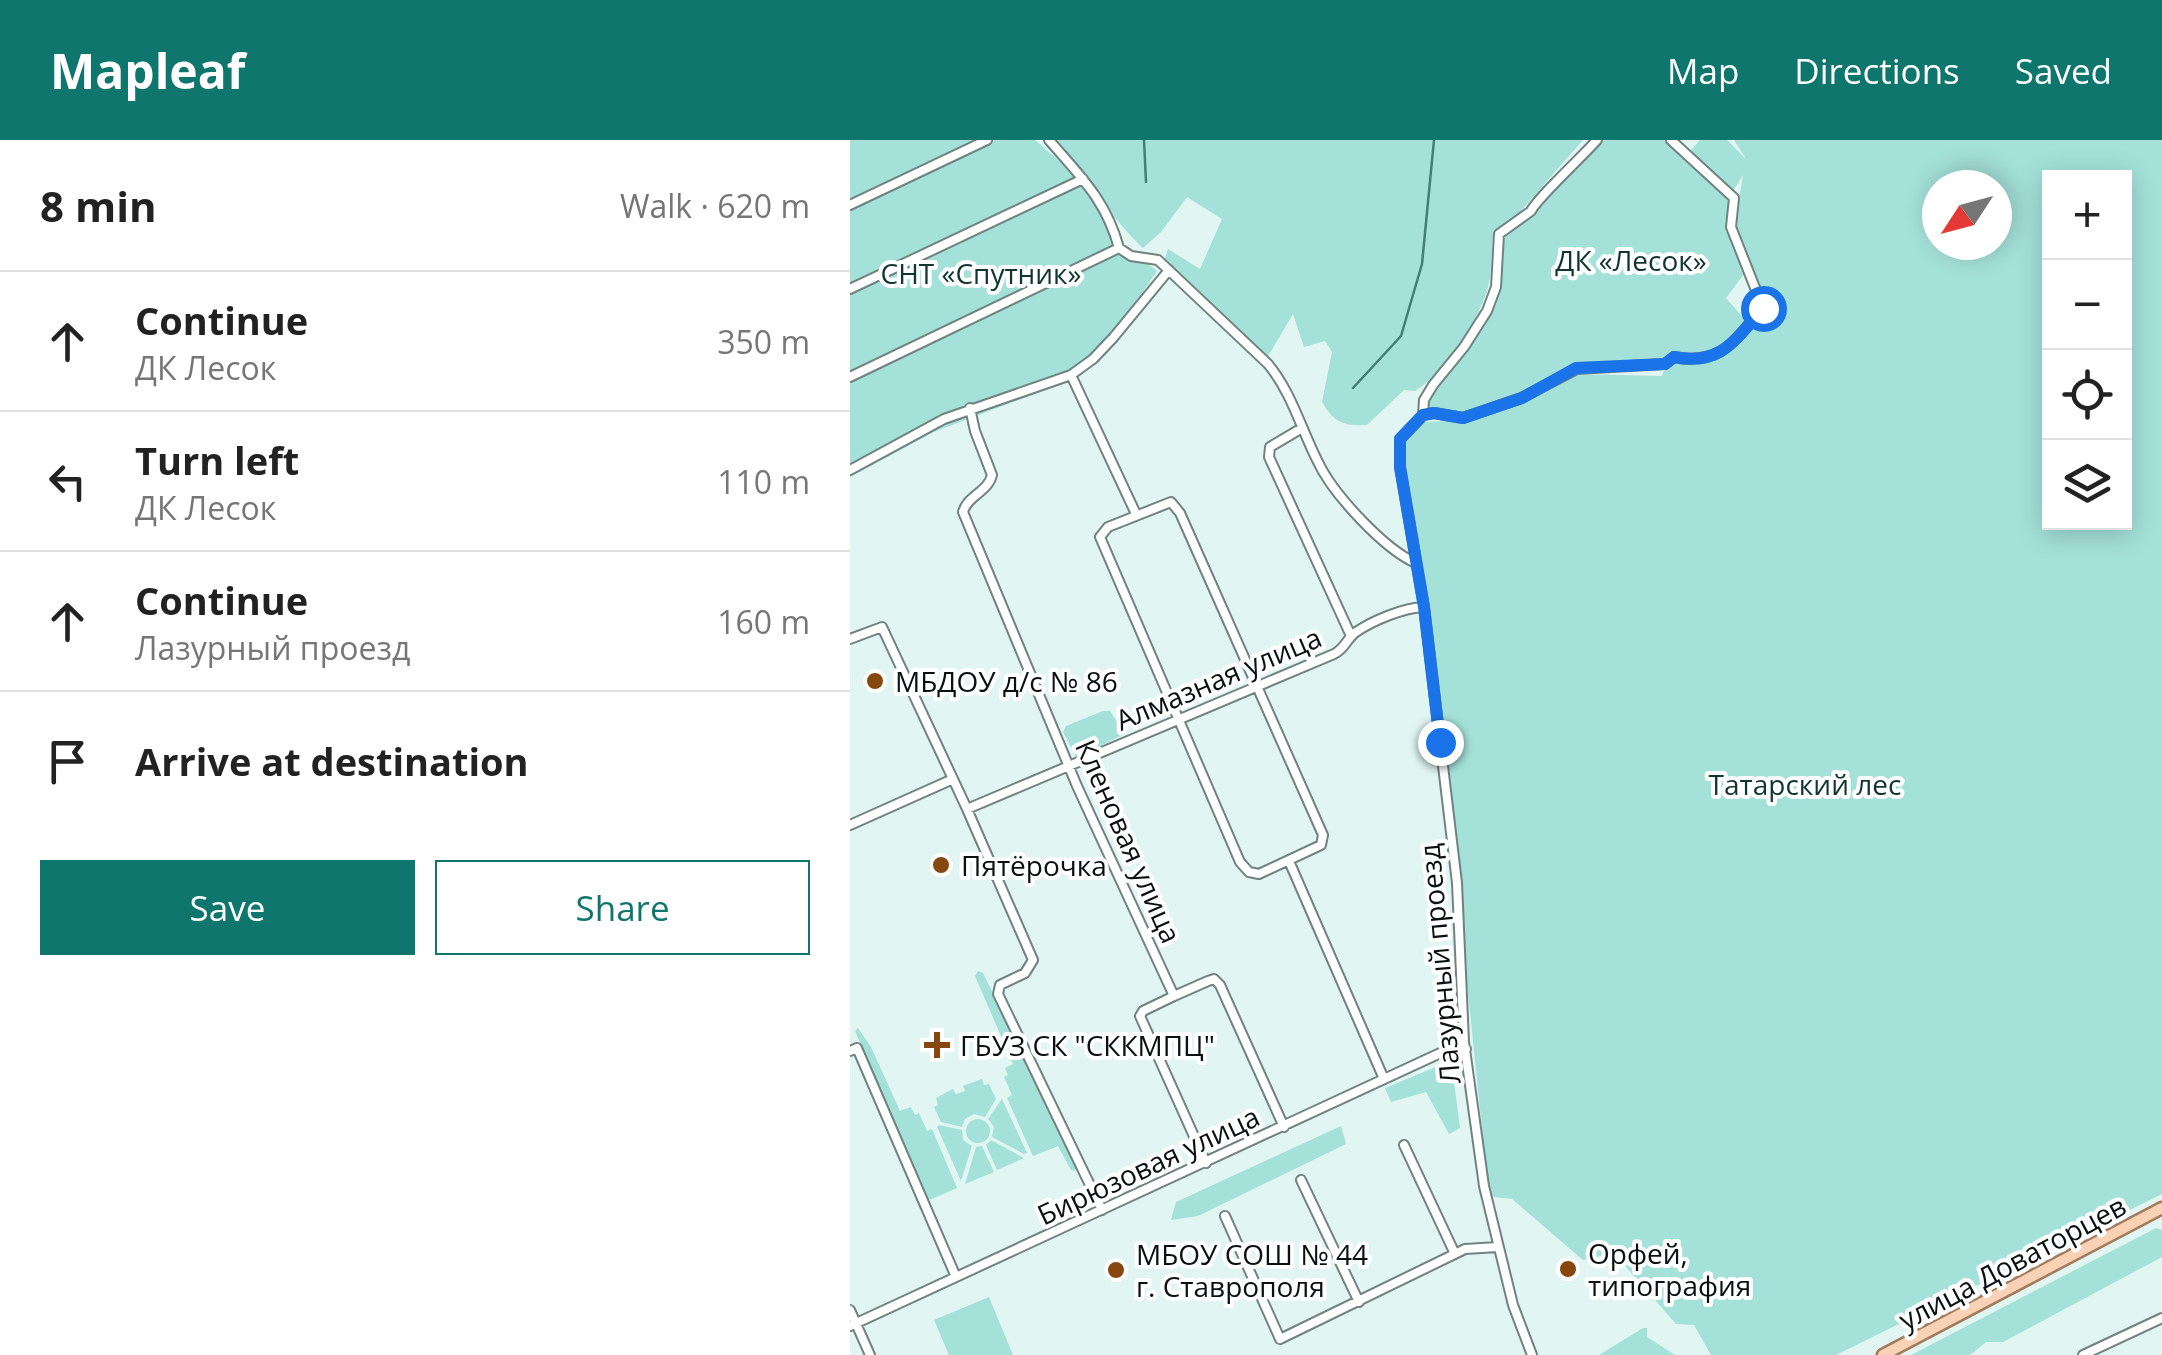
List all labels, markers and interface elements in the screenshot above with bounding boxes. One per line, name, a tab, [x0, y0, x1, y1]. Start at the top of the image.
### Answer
text: Mapleaf	[50, 38, 245, 103]
text: Map	[1667, 47, 1739, 94]
text: Directions	[1794, 47, 1960, 94]
text: Saved	[2015, 47, 2112, 94]
north arrow	[1922, 170, 2012, 260]
map controls	[2042, 170, 2132, 530]
button: +	[2042, 170, 2132, 260]
text: 8 min	[40, 177, 157, 234]
text: Walk · 620 m	[620, 184, 810, 227]
park label: ДК «Лесок»	[1555, 241, 1707, 279]
park label: СНТ «Спутник»	[881, 254, 1081, 292]
button: −	[2042, 260, 2132, 350]
route start	[1741, 286, 1787, 332]
text: Continue	[135, 294, 308, 346]
icon: ahead	[40, 314, 95, 369]
text: 350 m	[717, 320, 810, 363]
text: ДК Лесок	[135, 346, 276, 389]
button: locate	[2042, 350, 2132, 440]
text: Turn left	[135, 434, 299, 486]
button: layers	[2042, 440, 2132, 530]
icon: left	[40, 454, 95, 509]
text: 110 m	[717, 460, 810, 503]
text: ДК Лесок	[135, 486, 276, 529]
text: Continue	[135, 574, 308, 626]
icon: ahead	[40, 594, 95, 649]
text: 160 m	[717, 600, 810, 643]
street label: Алмазная улица	[1109, 617, 1327, 739]
text: Лазурный проезд	[135, 626, 410, 669]
place label: МБДОУ д/с № 86	[895, 662, 1118, 700]
marker: МБДОУ д/с № 86	[864, 670, 886, 692]
route end	[1418, 720, 1464, 766]
street label: Кленовая улица	[1067, 733, 1191, 949]
icon: arrive	[40, 734, 95, 789]
text: Arrive at destination	[135, 735, 529, 787]
park label: Татарский лес	[1709, 765, 1901, 803]
street label: Лазурный проезд	[1410, 842, 1468, 1086]
place label: Пятёрочка	[961, 846, 1107, 884]
marker: Пятёрочка	[930, 854, 952, 876]
button: Save	[40, 860, 415, 955]
button: Share	[435, 860, 810, 955]
place label: ГБУЗ СК "СККМПЦ"	[960, 1026, 1215, 1064]
marker: ГБУЗ СК "СККМПЦ"	[924, 1032, 950, 1058]
street label: Бирюзовая улица	[1031, 1097, 1265, 1233]
street label: улица Доваторцев	[1892, 1186, 2132, 1338]
place label: Орфей, типография	[1588, 1234, 1751, 1304]
place label: МБОУ СОШ № 44 г. Ставрополя	[1136, 1235, 1368, 1305]
marker: Орфей, типография	[1557, 1258, 1579, 1280]
marker: МБОУ СОШ № 44 г. Ставрополя	[1105, 1259, 1127, 1281]

